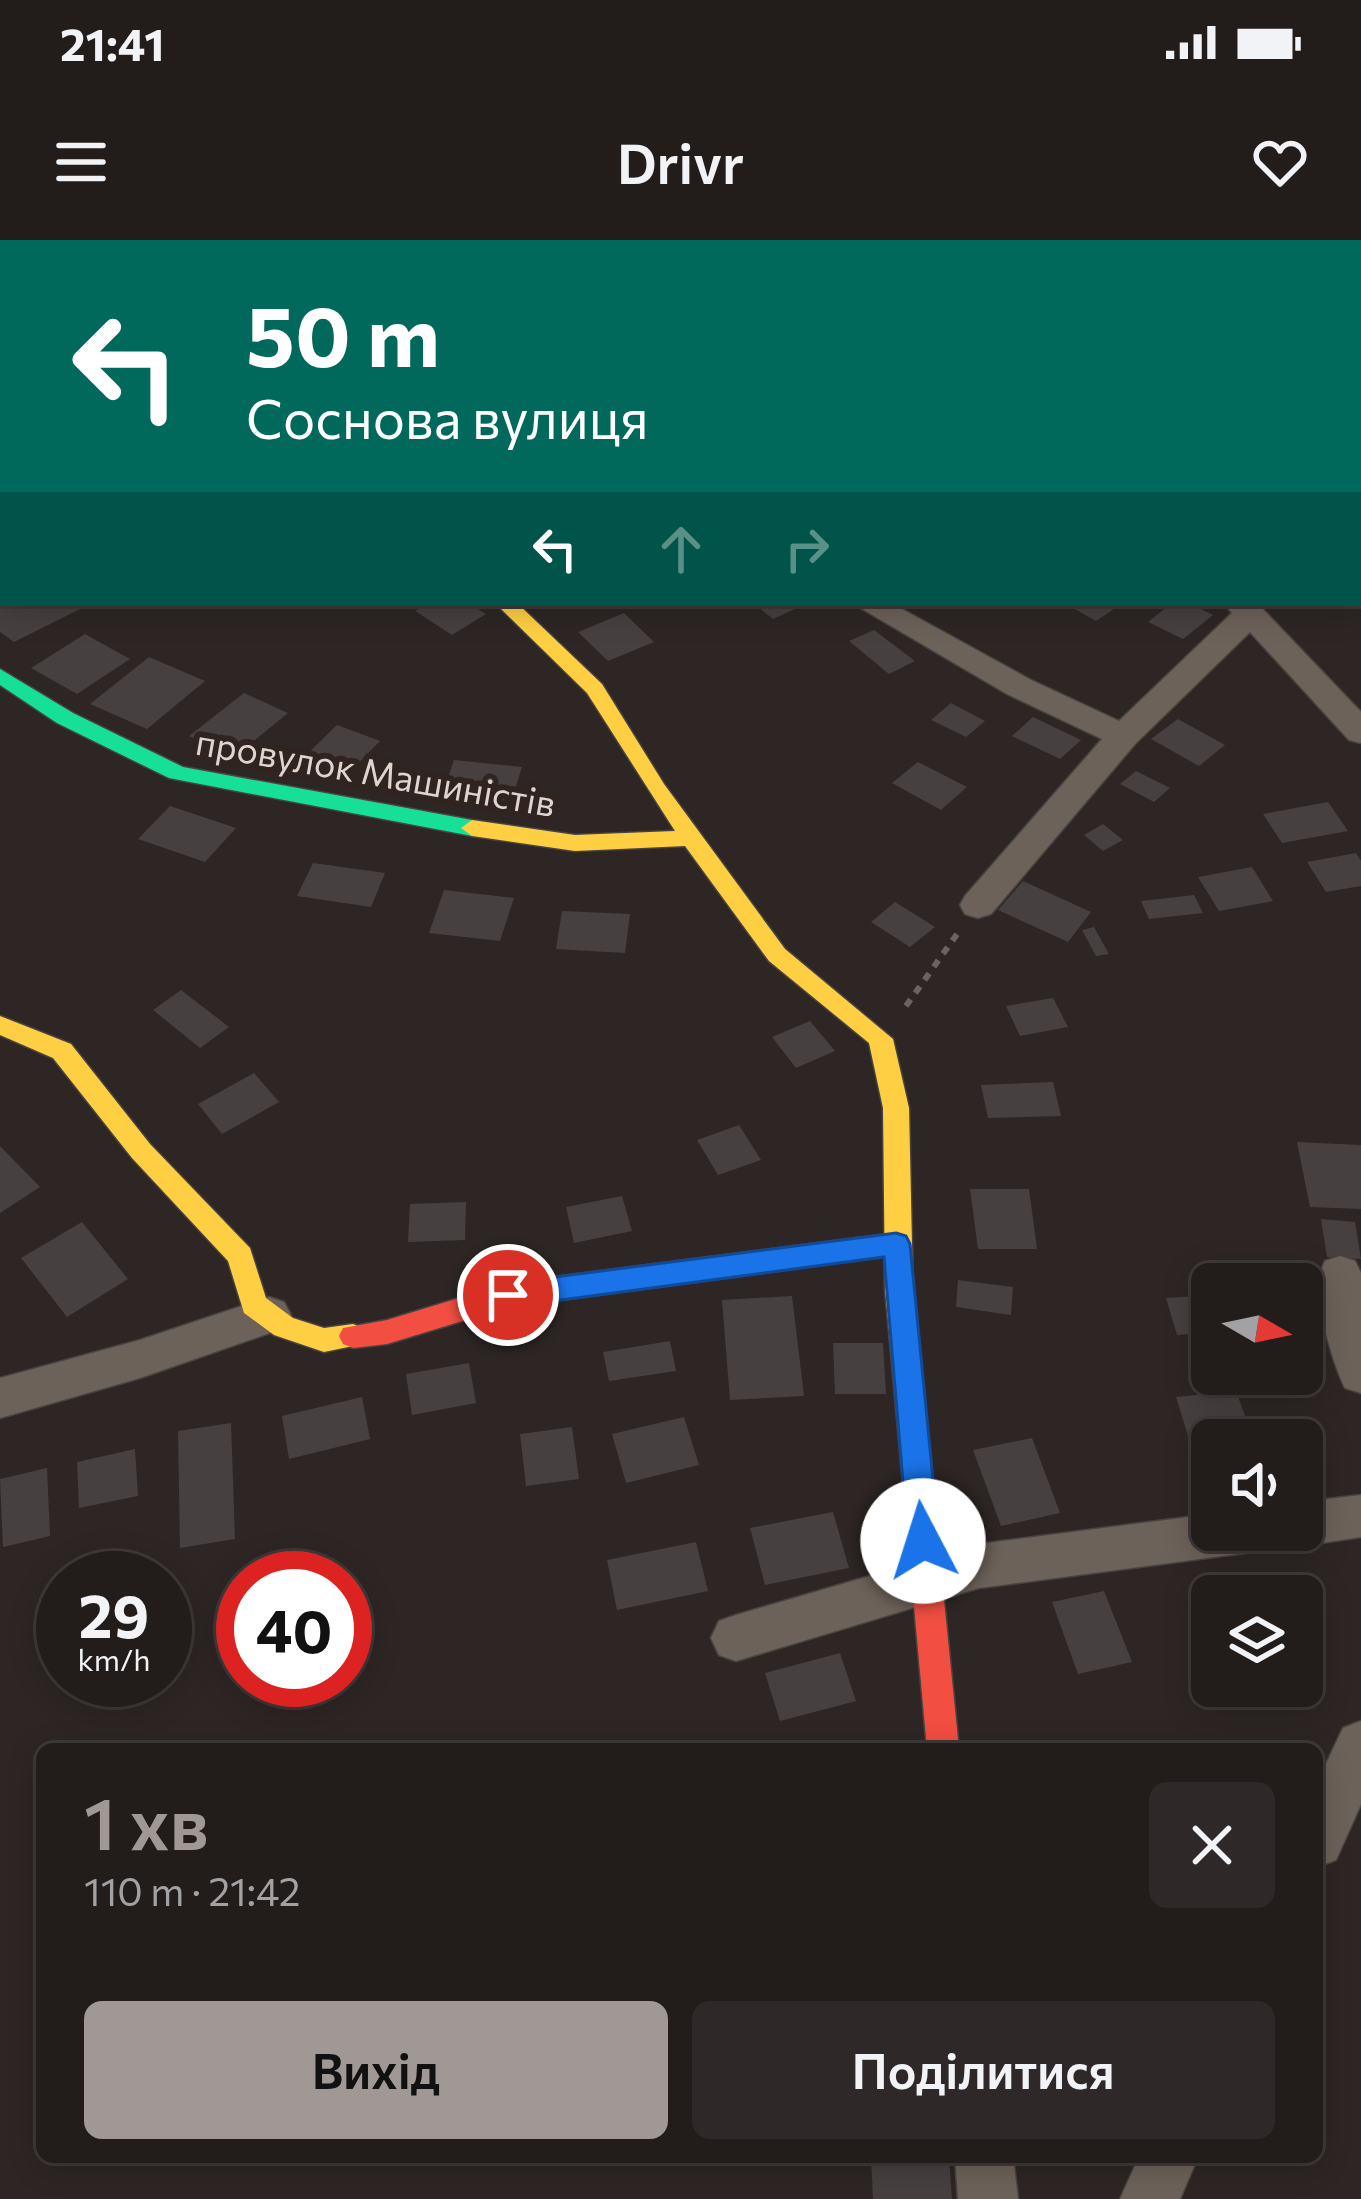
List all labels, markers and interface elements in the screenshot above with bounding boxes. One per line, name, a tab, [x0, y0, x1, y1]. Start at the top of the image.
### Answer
text: 21:41	[60, 15, 165, 70]
icon: menu	[48, 129, 114, 195]
text: Drivr	[617, 129, 744, 195]
icon: heart	[1247, 129, 1313, 195]
text: 50 m	[246, 282, 440, 384]
icon: left	[48, 288, 204, 444]
text: Соснова вулиця	[246, 384, 649, 450]
icon: left	[522, 516, 588, 582]
icon: ahead	[648, 516, 714, 582]
icon: right	[774, 516, 840, 582]
street label: провулок Машиністів	[193, 718, 559, 824]
pin	[457, 1244, 559, 1346]
icon: arrive	[475, 1262, 541, 1328]
north arrow	[1191, 1263, 1323, 1395]
map controls	[1191, 1263, 1323, 1707]
button: sound	[1191, 1419, 1323, 1551]
position arrow	[860, 1478, 986, 1604]
speed limit sign: 40	[216, 1551, 372, 1707]
button: layers	[1191, 1575, 1323, 1707]
text: 29	[79, 1577, 149, 1650]
text: km/h	[78, 1640, 150, 1677]
text: 1 хв	[84, 1777, 209, 1865]
button: close	[1149, 1782, 1275, 1908]
text: 110 m · 21:42	[84, 1866, 300, 1914]
button: Вихід	[84, 2001, 668, 2139]
button: Поділитися	[692, 2001, 1275, 2139]

